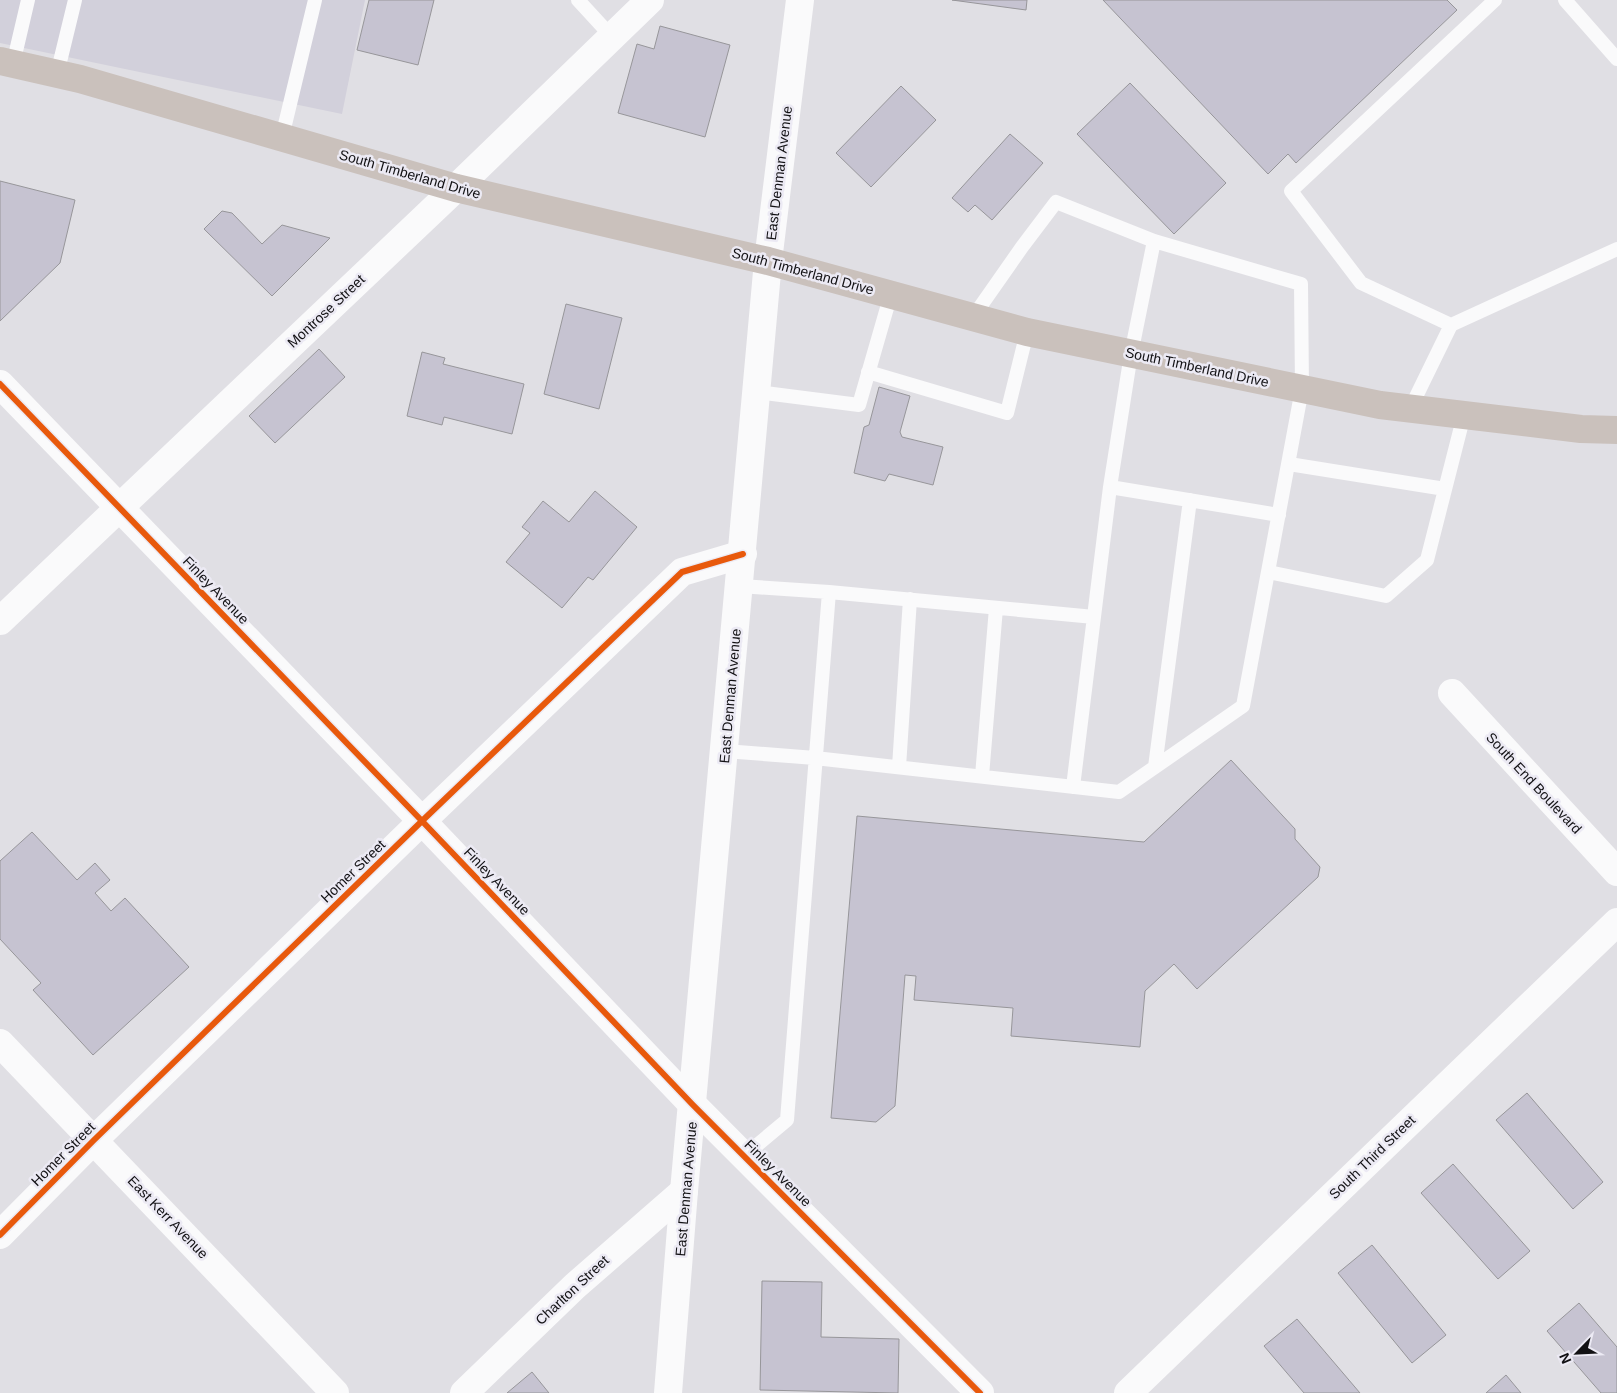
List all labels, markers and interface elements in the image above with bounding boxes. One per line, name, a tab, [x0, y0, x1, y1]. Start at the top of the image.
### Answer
street label: East Denman Avenue	[763, 105, 795, 241]
street label: South Timberland Drive	[337, 146, 483, 202]
street label: South Timberland Drive	[730, 244, 876, 298]
street label: Montrose Street	[284, 271, 368, 351]
street label: South Timberland Drive	[1124, 344, 1270, 390]
street label: Finley Avenue	[180, 553, 252, 627]
street label: East Denman Avenue	[716, 628, 744, 764]
street label: South End Boulevard	[1483, 729, 1585, 837]
street label: Homer Street	[318, 836, 389, 906]
street label: Finley Avenue	[461, 844, 533, 918]
street label: South Third Street	[1326, 1112, 1418, 1202]
street label: Homer Street	[28, 1119, 98, 1189]
street label: East Denman Avenue	[672, 1121, 700, 1257]
street label: Finley Avenue	[741, 1136, 815, 1210]
street label: East Kerr Avenue	[124, 1172, 212, 1262]
street label: Charlton Street	[532, 1252, 612, 1328]
north arrow	[1552, 1328, 1602, 1378]
text: N	[1556, 1350, 1574, 1366]

